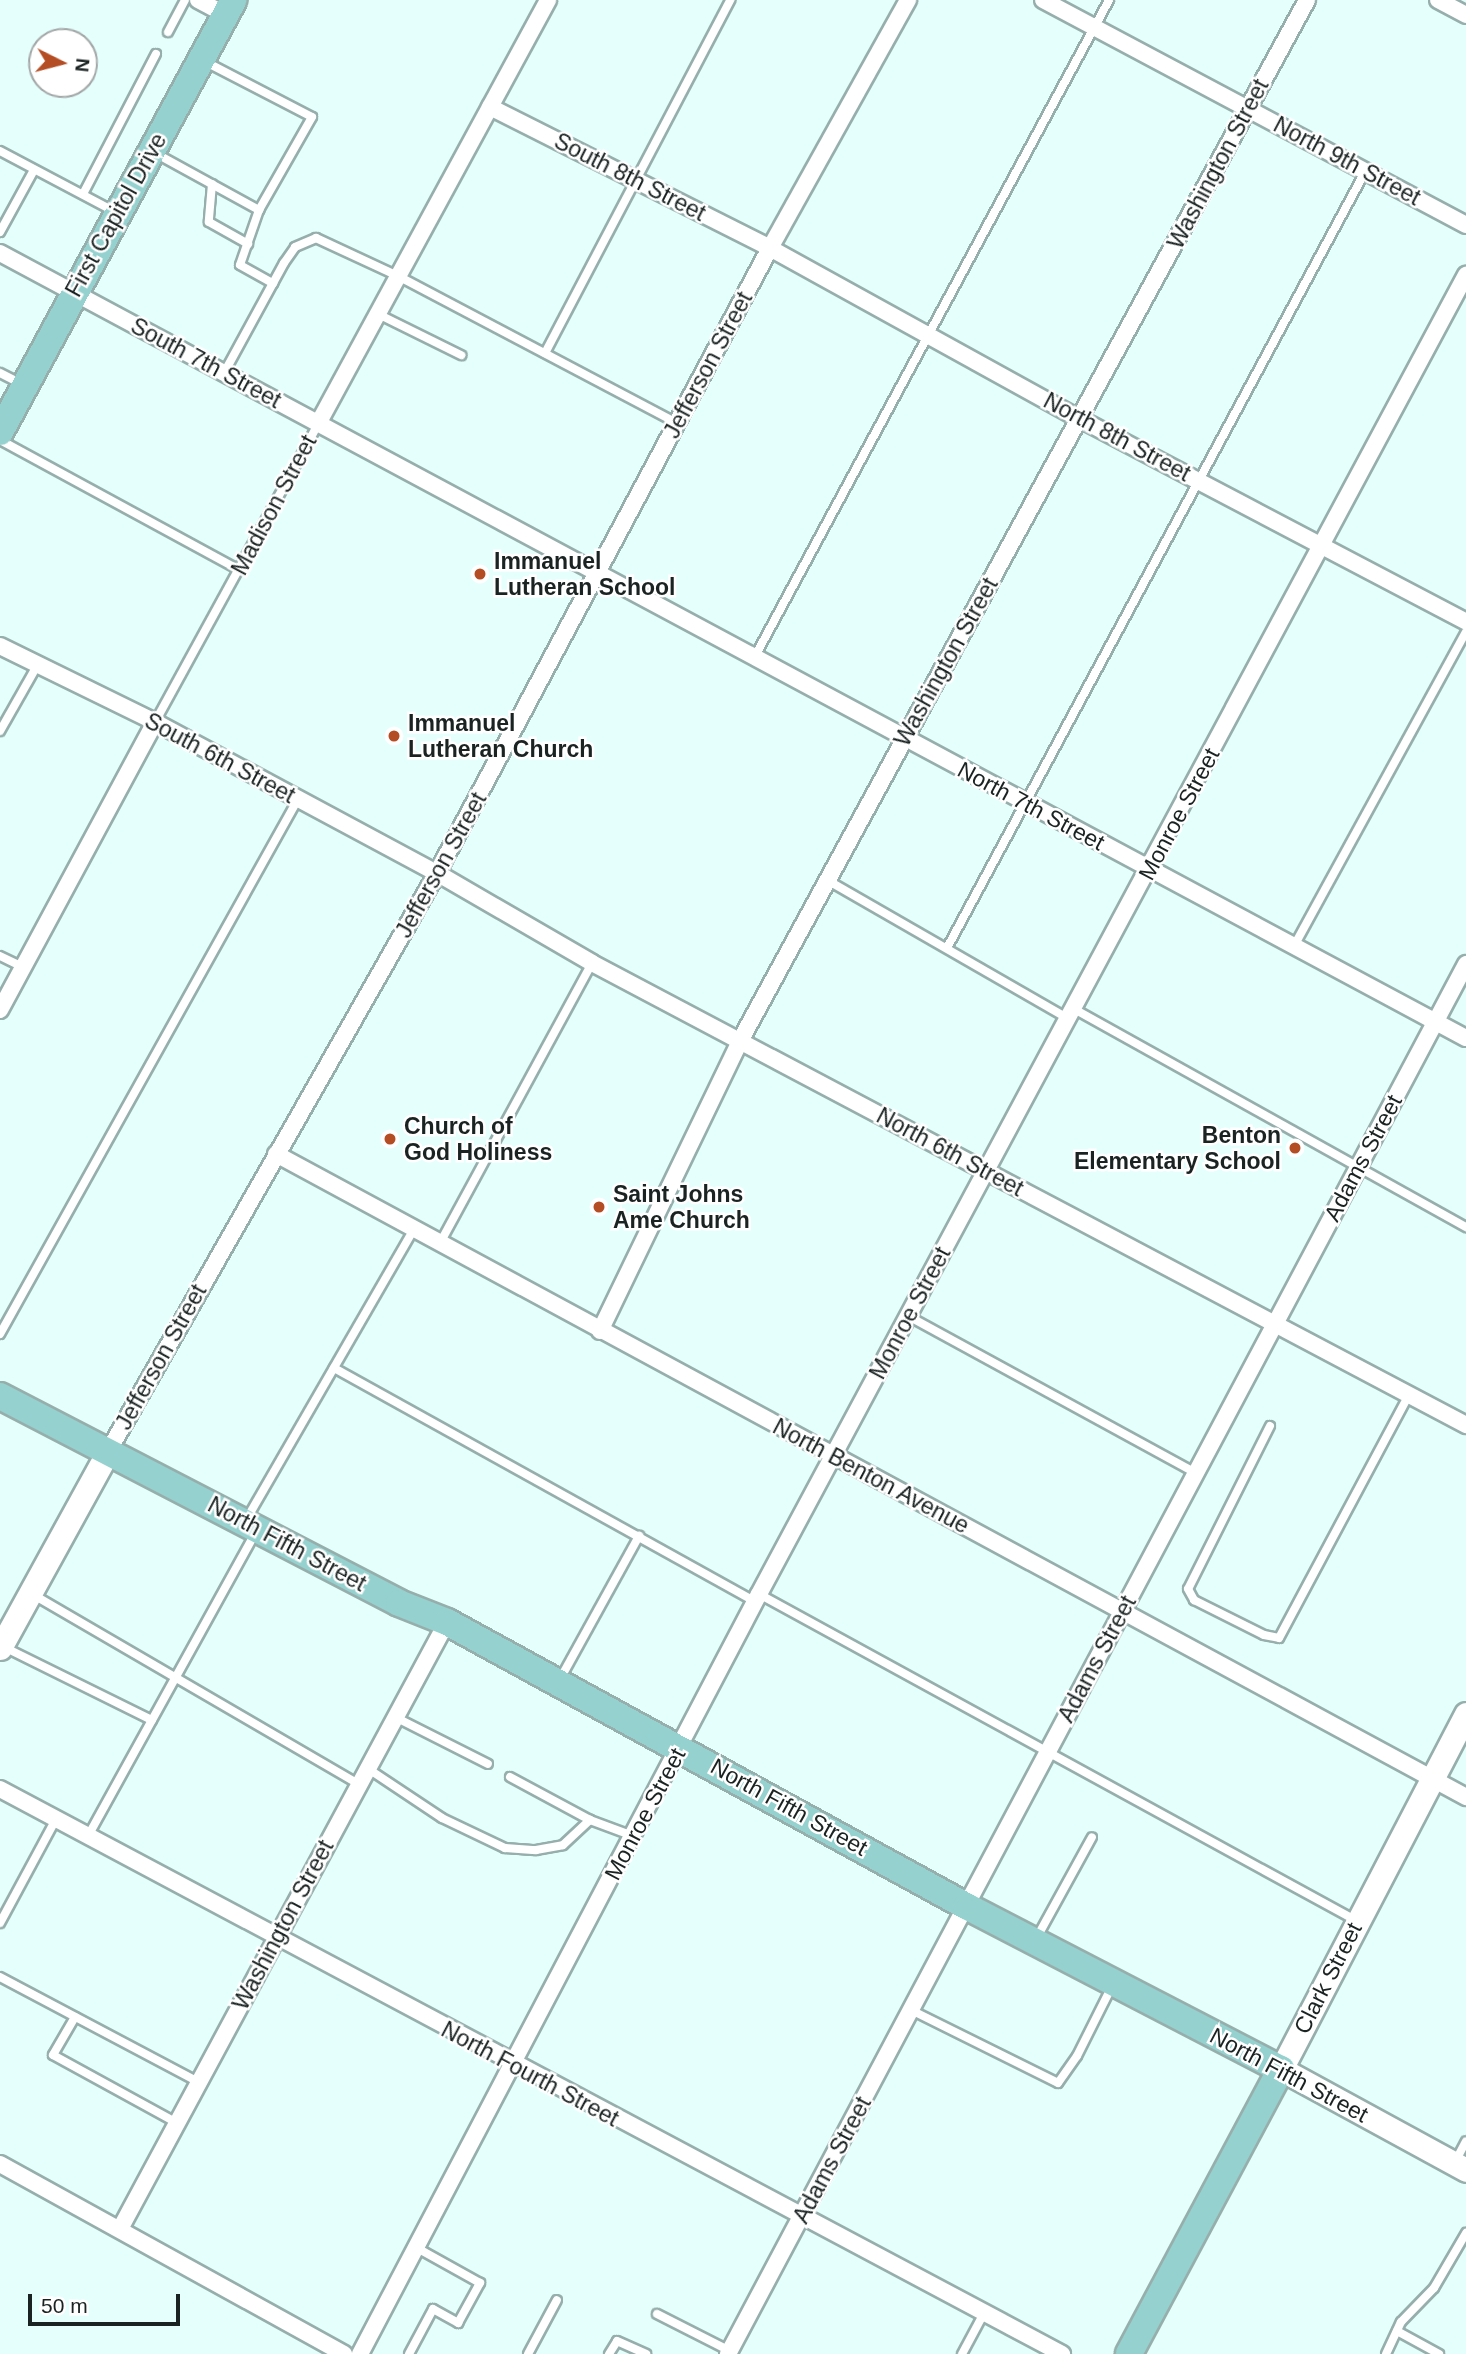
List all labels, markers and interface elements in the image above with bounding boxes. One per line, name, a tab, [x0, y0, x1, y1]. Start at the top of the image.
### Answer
north arrow	[28, 28, 98, 98]
text: N	[71, 57, 94, 73]
street label: Washington Street	[1162, 74, 1274, 254]
street label: North 9th Street	[1269, 111, 1425, 211]
street label: South 8th Street	[550, 127, 710, 227]
street label: First Capitol Drive	[60, 128, 172, 302]
street label: Jefferson Street	[658, 287, 758, 443]
street label: South 7th Street	[126, 312, 286, 414]
street label: North 8th Street	[1039, 387, 1195, 487]
street label: Madison Street	[226, 430, 322, 580]
place label: Immanuel Lutheran School	[494, 547, 675, 601]
marker: Immanuel Lutheran School	[472, 566, 488, 582]
street label: Washington Street	[888, 573, 1004, 751]
street label: South 6th Street	[140, 707, 300, 809]
place label: Immanuel Lutheran Church	[408, 709, 593, 763]
marker: Immanuel Lutheran Church	[386, 728, 402, 744]
street label: Monroe Street	[1133, 743, 1225, 885]
street label: North 7th Street	[953, 756, 1109, 856]
street label: Jefferson Street	[390, 787, 492, 943]
street label: Adams Street	[1318, 1090, 1408, 1226]
street label: North 6th Street	[872, 1102, 1028, 1202]
place label: Church of God Holiness	[404, 1112, 552, 1166]
place label: Benton Elementary School	[1074, 1121, 1281, 1175]
marker: Church of God Holiness	[382, 1131, 398, 1147]
marker: Benton Elementary School	[1287, 1140, 1303, 1156]
place label: Saint Johns Ame Church	[613, 1180, 750, 1234]
marker: Saint Johns Ame Church	[591, 1199, 607, 1215]
street label: Monroe Street	[864, 1242, 956, 1384]
street label: Jefferson Street	[110, 1279, 212, 1435]
street label: North Benton Avenue	[768, 1412, 974, 1540]
street label: North Fifth Street	[203, 1491, 371, 1597]
street label: Adams Street	[1052, 1591, 1142, 1727]
street label: Monroe Street	[599, 1743, 691, 1885]
street label: North Fifth Street	[706, 1752, 872, 1862]
street label: Washington Street	[227, 1835, 339, 2015]
street label: Clark Street	[1288, 1918, 1368, 2038]
street label: North Fourth Street	[437, 2016, 623, 2132]
street label: North Fifth Street	[1205, 2022, 1373, 2128]
street label: Adams Street	[787, 2092, 877, 2228]
scale bar	[32, 2280, 184, 2324]
text: 50 m	[41, 2294, 88, 2317]

